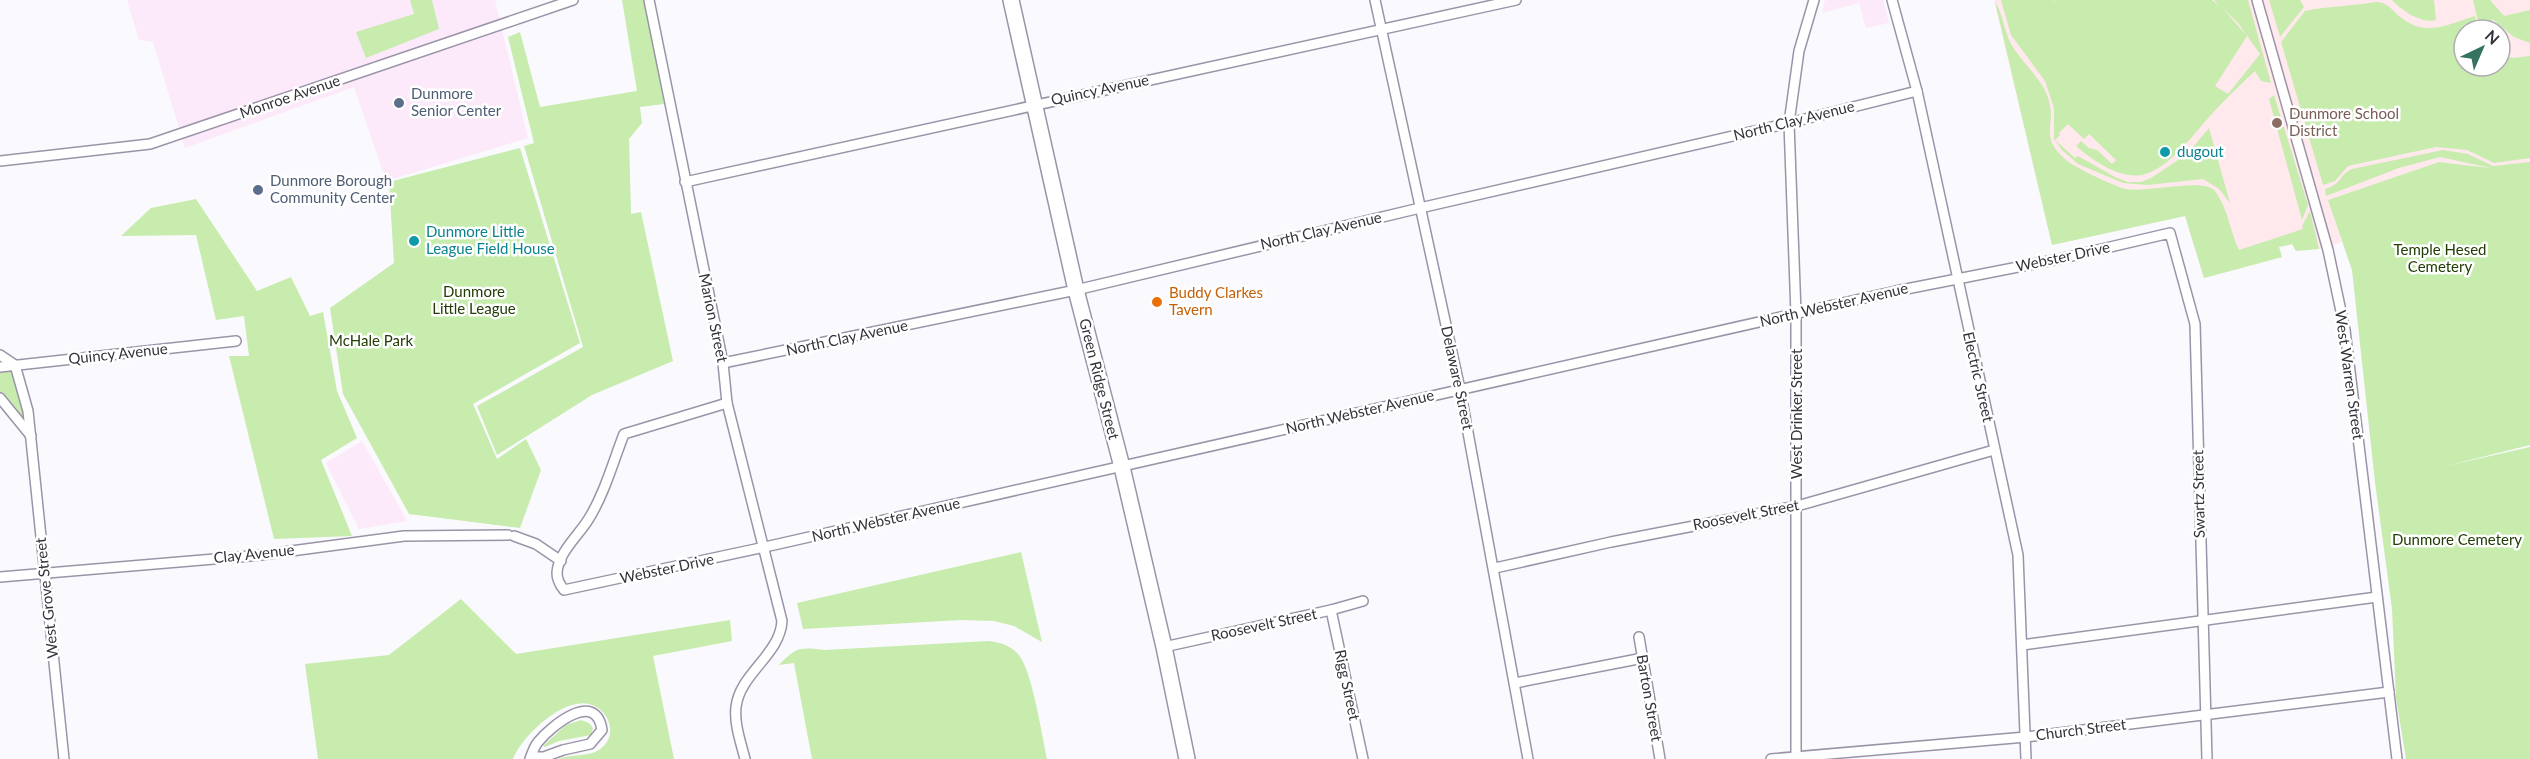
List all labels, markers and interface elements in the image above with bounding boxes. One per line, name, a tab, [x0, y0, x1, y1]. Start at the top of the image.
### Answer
north arrow	[2452, 18, 2512, 78]
text: N	[2482, 26, 2504, 48]
street label: Monroe Avenue	[237, 70, 342, 122]
street label: Quincy Avenue	[1049, 70, 1151, 108]
place label: Dunmore Senior Center	[411, 84, 502, 119]
marker: Dunmore Senior Center	[392, 96, 406, 110]
street label: North Clay Avenue	[1731, 96, 1856, 144]
place label: Dunmore School District	[2289, 104, 2399, 139]
marker: Dunmore School District	[2270, 116, 2284, 130]
place label: dugout	[2177, 142, 2224, 160]
marker: dugout	[2158, 145, 2172, 159]
place label: Dunmore Borough Community Center	[270, 171, 395, 206]
marker: Dunmore Borough Community Center	[251, 183, 265, 197]
street label: North Clay Avenue	[1258, 207, 1383, 253]
place label: Dunmore Little League Field House	[426, 222, 555, 257]
marker: Dunmore Little League Field House	[407, 234, 421, 248]
street label: Webster Drive	[2014, 237, 2111, 275]
park label: Temple Hesed Cemetery	[2394, 240, 2486, 275]
street label: Marion Street	[696, 272, 732, 364]
street label: North Webster Avenue	[1758, 278, 1910, 330]
park label: Dunmore Little League	[432, 282, 516, 317]
place label: Buddy Clarkes Tavern	[1169, 283, 1263, 318]
marker: Buddy Clarkes Tavern	[1150, 295, 1164, 309]
street label: West Warren Street	[2332, 309, 2368, 441]
street label: North Clay Avenue	[784, 315, 909, 359]
street label: Green Ridge Street	[1076, 316, 1124, 442]
street label: Delaware Street	[1438, 324, 1478, 432]
street label: Electric Street	[1960, 330, 1998, 424]
park label: McHale Park	[329, 331, 413, 349]
street label: Quincy Avenue	[67, 339, 169, 367]
street label: West Drinker Street	[1787, 348, 1805, 479]
street label: North Webster Avenue	[1284, 385, 1436, 437]
street label: Swartz Street	[2188, 449, 2208, 538]
street label: North Webster Avenue	[810, 493, 962, 545]
street label: Roosevelt Street	[1691, 495, 1801, 533]
park label: Dunmore Cemetery	[2392, 530, 2522, 548]
street label: West Grove Street	[31, 536, 61, 659]
street label: Clay Avenue	[213, 540, 295, 566]
street label: Webster Drive	[618, 549, 715, 587]
street label: Roosevelt Street	[1209, 604, 1319, 644]
street label: Rigg Street	[1332, 648, 1364, 722]
street label: Barton Street	[1633, 653, 1667, 743]
street label: Church Street	[2035, 714, 2128, 743]

